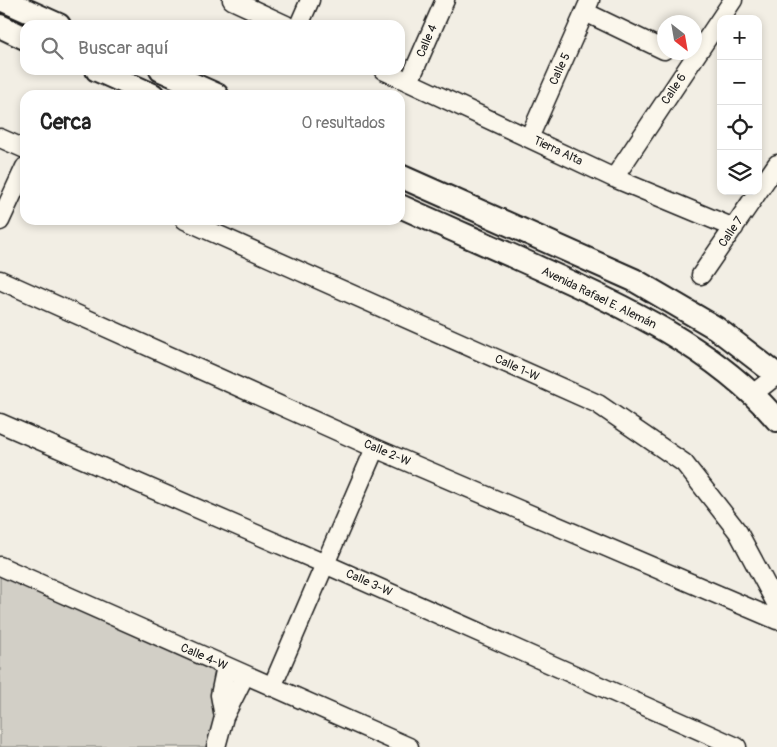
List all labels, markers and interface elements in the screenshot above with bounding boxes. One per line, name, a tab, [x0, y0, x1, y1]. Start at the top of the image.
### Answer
north arrow	[657, 15, 702, 60]
map controls	[717, 15, 762, 195]
button: +	[717, 15, 762, 60]
search box	[20, 20, 405, 75]
street label: Calle 4	[413, 22, 441, 60]
icon: search	[38, 34, 66, 62]
text: Buscar aquí	[78, 36, 169, 60]
street label: Calle 5	[546, 51, 574, 87]
button: −	[717, 60, 762, 105]
street label: Calle 6	[658, 71, 690, 107]
button: locate	[717, 105, 762, 150]
text: Cerca	[40, 109, 91, 136]
text: 0 resultados	[301, 113, 385, 133]
street label: Tierra Alta	[531, 133, 585, 169]
button: layers	[717, 150, 762, 195]
street label: Calle 7	[715, 213, 747, 250]
street label: Avenida Rafael E. Alemán	[539, 264, 659, 332]
street label: Calle 1-W	[492, 352, 542, 384]
street label: Calle 2-W	[361, 436, 413, 470]
street label: Calle 3-W	[343, 566, 395, 600]
street label: Calle 4-W	[178, 640, 230, 674]

